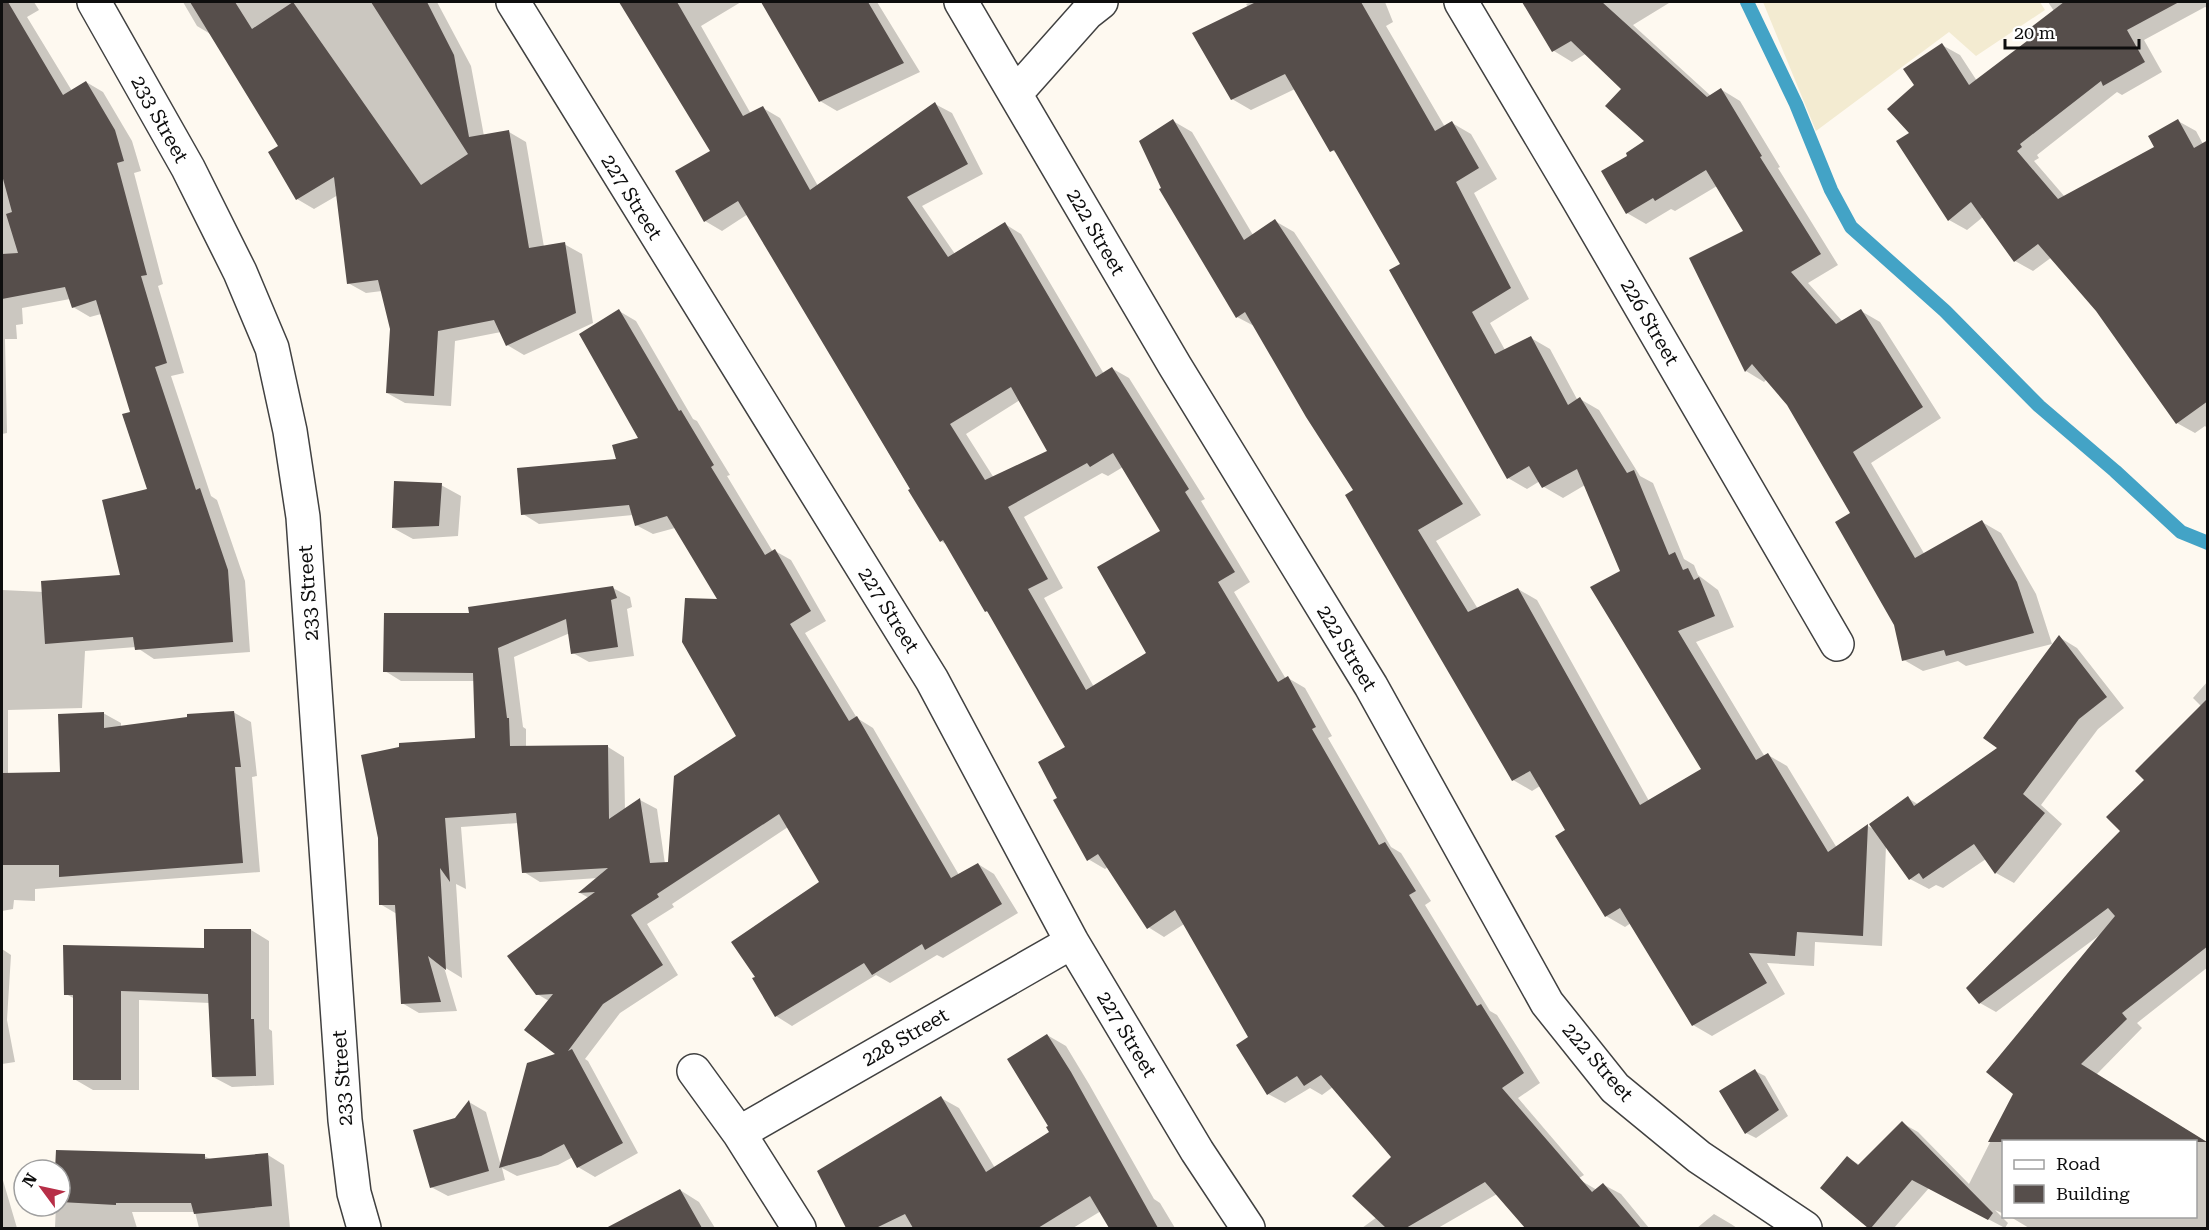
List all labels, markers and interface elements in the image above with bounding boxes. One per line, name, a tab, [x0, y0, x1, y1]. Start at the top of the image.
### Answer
scale bar	[2005, 12, 2138, 50]
text: 20 m	[2014, 22, 2055, 43]
street label: 233 Street	[126, 71, 194, 167]
street label: 227 Street	[596, 150, 668, 245]
street label: 222 Street	[1062, 184, 1131, 280]
street label: 226 Street	[1616, 274, 1685, 370]
street label: 233 Street	[293, 544, 323, 642]
street label: 227 Street	[853, 563, 925, 658]
street label: 222 Street	[1312, 601, 1382, 696]
street label: 227 Street	[1092, 987, 1162, 1082]
street label: 228 Street	[857, 1002, 953, 1071]
street label: 222 Street	[1557, 1018, 1639, 1107]
street label: 233 Street	[327, 1029, 357, 1127]
legend	[2002, 1140, 2197, 1218]
text: Road	[2056, 1153, 2101, 1174]
north arrow	[12, 1158, 72, 1218]
text: N	[19, 1170, 41, 1190]
text: Building	[2056, 1183, 2130, 1204]

